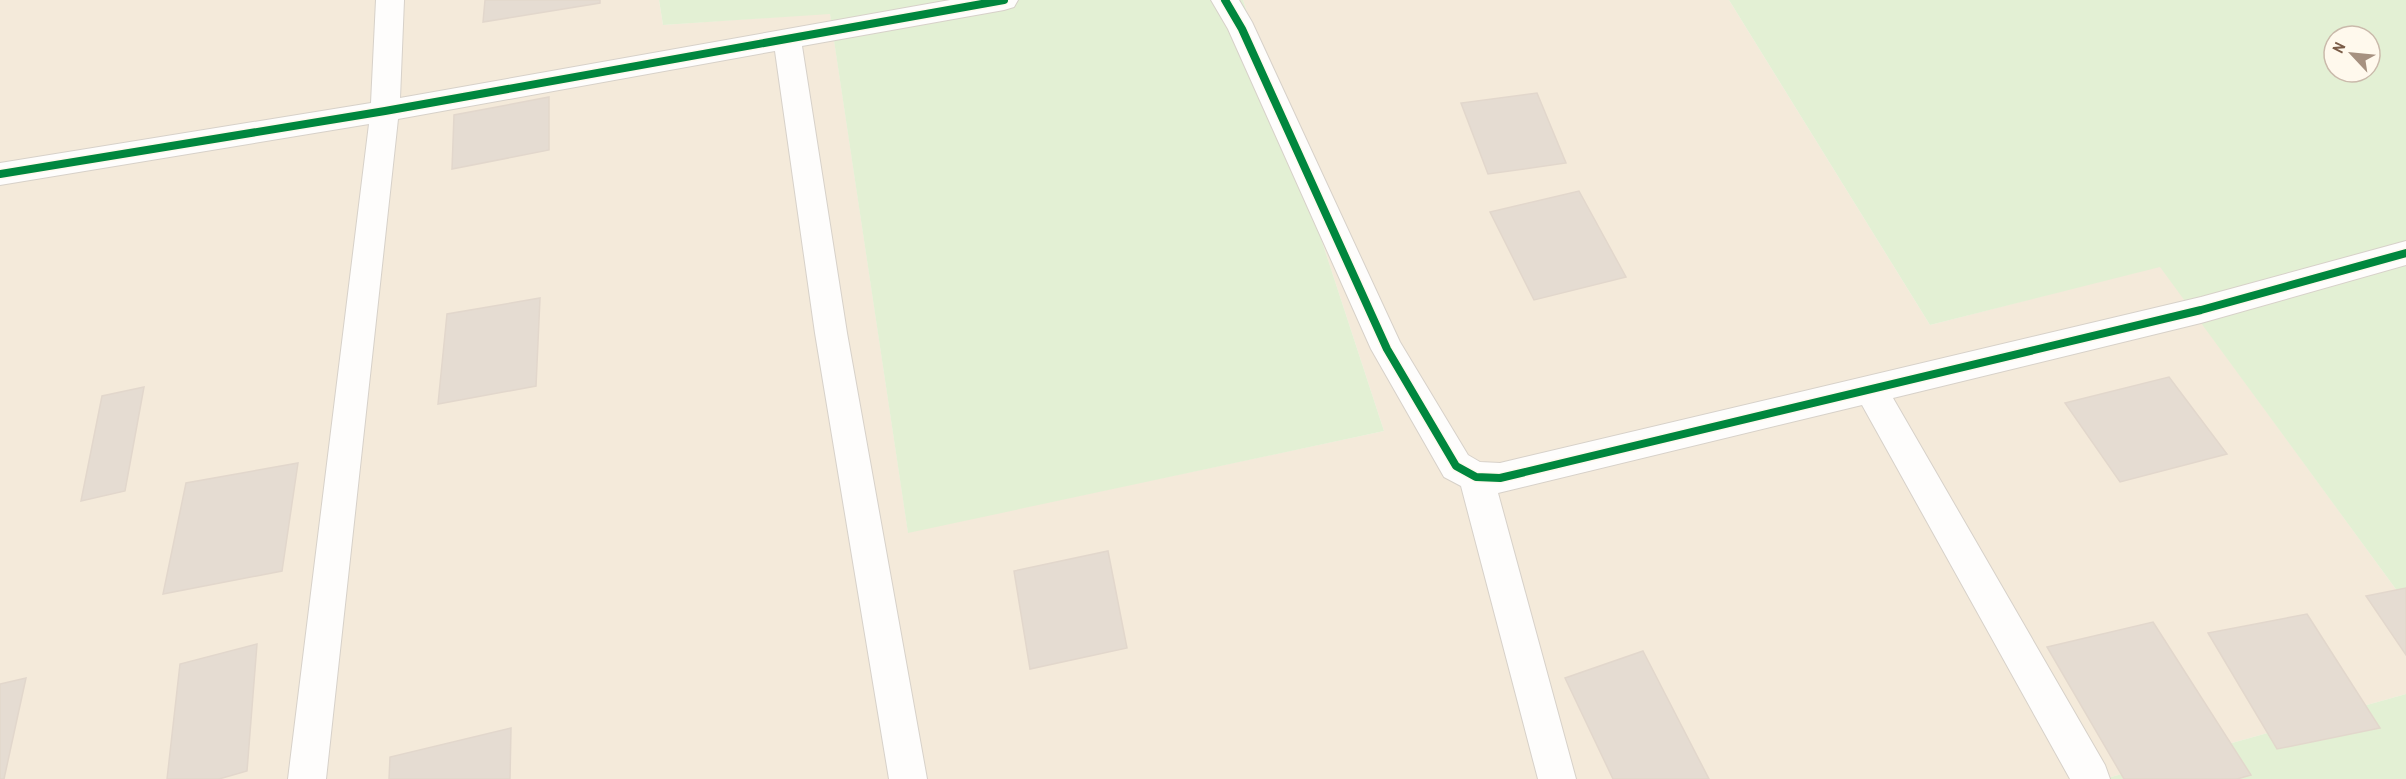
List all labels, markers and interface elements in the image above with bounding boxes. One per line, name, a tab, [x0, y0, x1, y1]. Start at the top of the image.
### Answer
north arrow	[2322, 24, 2382, 84]
text: N	[2327, 38, 2350, 57]

